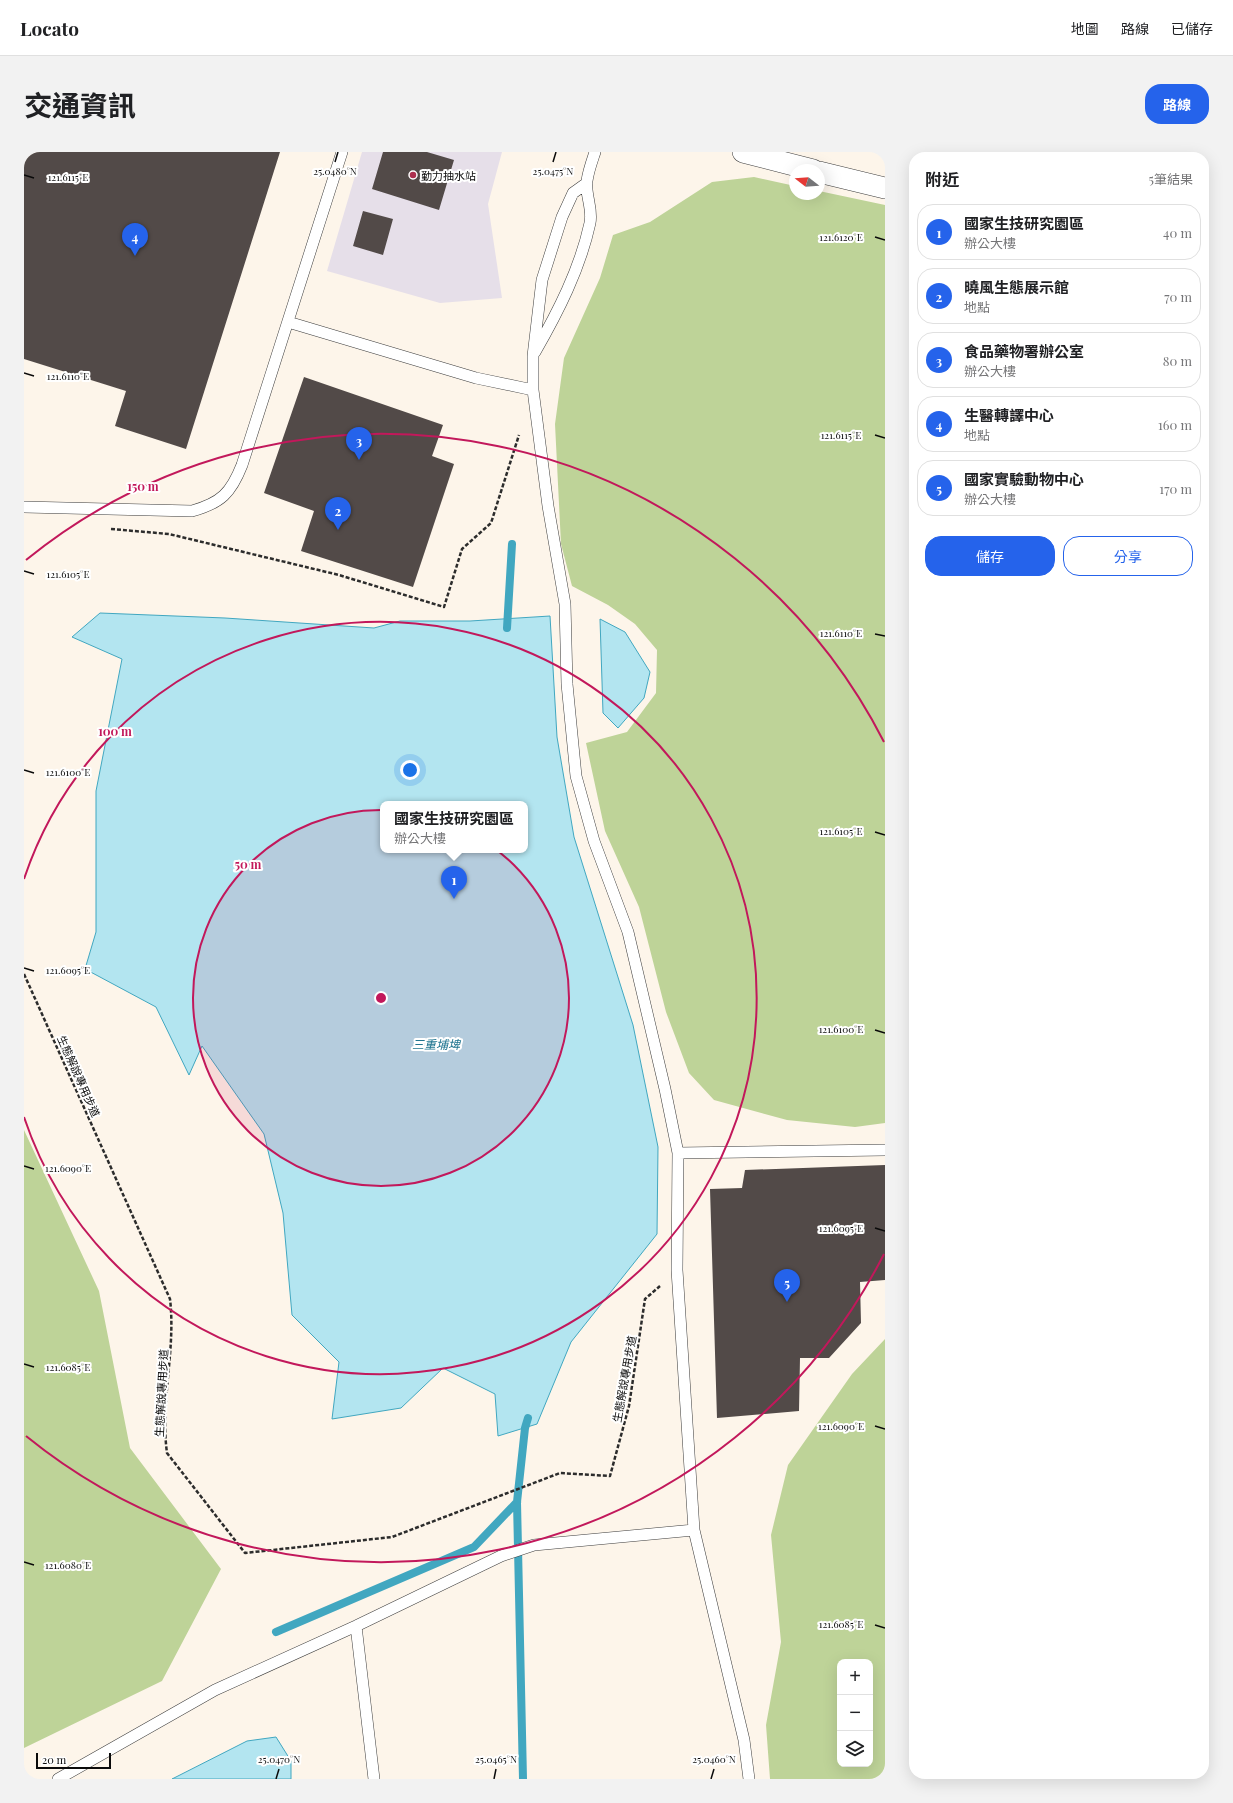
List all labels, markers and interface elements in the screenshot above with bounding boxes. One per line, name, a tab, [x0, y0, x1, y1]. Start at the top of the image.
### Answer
text: Locato	[20, 15, 79, 41]
text: 地圖	[1071, 19, 1099, 38]
text: 路線	[1121, 19, 1149, 38]
text: 已儲存	[1171, 19, 1213, 38]
button: 路線	[1145, 84, 1209, 124]
text: 交通資訊	[24, 86, 136, 123]
text: 25.0480°N	[313, 164, 357, 178]
text: 25.0475°N	[533, 164, 573, 178]
north arrow	[789, 164, 825, 200]
place label: 勤力抽水站	[421, 168, 476, 183]
text: 附近	[925, 168, 959, 190]
text: 121.6115°E	[48, 170, 88, 184]
marker: 勤力抽水站	[408, 170, 418, 180]
text: 5筆結果	[1149, 170, 1193, 187]
text: 國家生技研究園區	[964, 213, 1084, 233]
pin: 4	[122, 223, 148, 256]
text: 1	[937, 224, 941, 241]
text: 40 m	[1163, 224, 1192, 241]
text: 121.6120°E	[819, 230, 863, 244]
text: 辦公大樓	[964, 234, 1016, 251]
text: 曉風生態展示館	[964, 277, 1069, 297]
text: 2	[936, 288, 942, 305]
text: 70 m	[1164, 288, 1192, 305]
text: 地點	[964, 298, 990, 315]
text: 食品藥物署辦公室	[964, 341, 1084, 361]
text: 3	[936, 352, 942, 369]
text: 80 m	[1163, 352, 1192, 369]
text: 辦公大樓	[964, 362, 1016, 379]
text: 121.6110°E	[47, 369, 89, 383]
text: 生醫轉譯中心	[964, 405, 1054, 425]
text: 4	[936, 416, 942, 433]
text: 160 m	[1158, 416, 1192, 433]
text: 地點	[964, 426, 990, 443]
pin: 3	[346, 427, 372, 460]
text: 121.6115°E	[821, 428, 861, 442]
text: 國家實驗動物中心	[964, 469, 1084, 489]
text: 150 m	[127, 478, 159, 494]
text: 5	[936, 480, 942, 497]
text: 170 m	[1159, 480, 1192, 497]
text: 辦公大樓	[964, 490, 1016, 507]
pin: 2	[325, 497, 351, 530]
button: 儲存	[925, 536, 1055, 576]
button: 分享	[1063, 536, 1193, 576]
text: 121.6105°E	[46, 567, 90, 581]
text: 121.6110°E	[820, 626, 862, 640]
text: 100 m	[98, 723, 132, 739]
your location	[400, 760, 420, 780]
text: 121.6100°E	[46, 765, 90, 779]
popup	[380, 801, 528, 853]
text: 國家生技研究園區	[394, 808, 514, 828]
text: 121.6105°E	[819, 824, 863, 838]
text: 辦公大樓	[394, 829, 446, 846]
text: 50 m	[235, 856, 262, 872]
pin: 1	[441, 866, 467, 899]
text: 121.6095°E	[46, 963, 90, 977]
centre of rings	[374, 991, 388, 1005]
text: 121.6100°E	[819, 1022, 863, 1036]
street label: 生態解說專用步道	[54, 1033, 104, 1119]
water label: 三重埔埤	[412, 1036, 462, 1052]
text: 121.6090°E	[45, 1161, 91, 1175]
text: 121.6095°E	[819, 1221, 863, 1235]
pin: 5	[774, 1269, 800, 1302]
street label: 生態解說專用步道	[609, 1334, 639, 1424]
street label: 生態解說專用步道	[151, 1349, 171, 1437]
text: 121.6085°E	[46, 1360, 90, 1374]
text: 121.6090°E	[818, 1419, 864, 1433]
text: 121.6080°E	[45, 1558, 91, 1572]
text: 121.6085°E	[819, 1617, 863, 1631]
map controls	[837, 1659, 873, 1767]
button: +	[837, 1659, 873, 1695]
button: −	[837, 1695, 873, 1731]
button: layers	[837, 1731, 873, 1767]
scale bar	[36, 1751, 111, 1770]
text: 20 m	[42, 1752, 66, 1767]
text: 25.0470°N	[258, 1752, 300, 1766]
text: 25.0465°N	[475, 1752, 517, 1766]
text: 25.0460°N	[692, 1752, 736, 1766]

